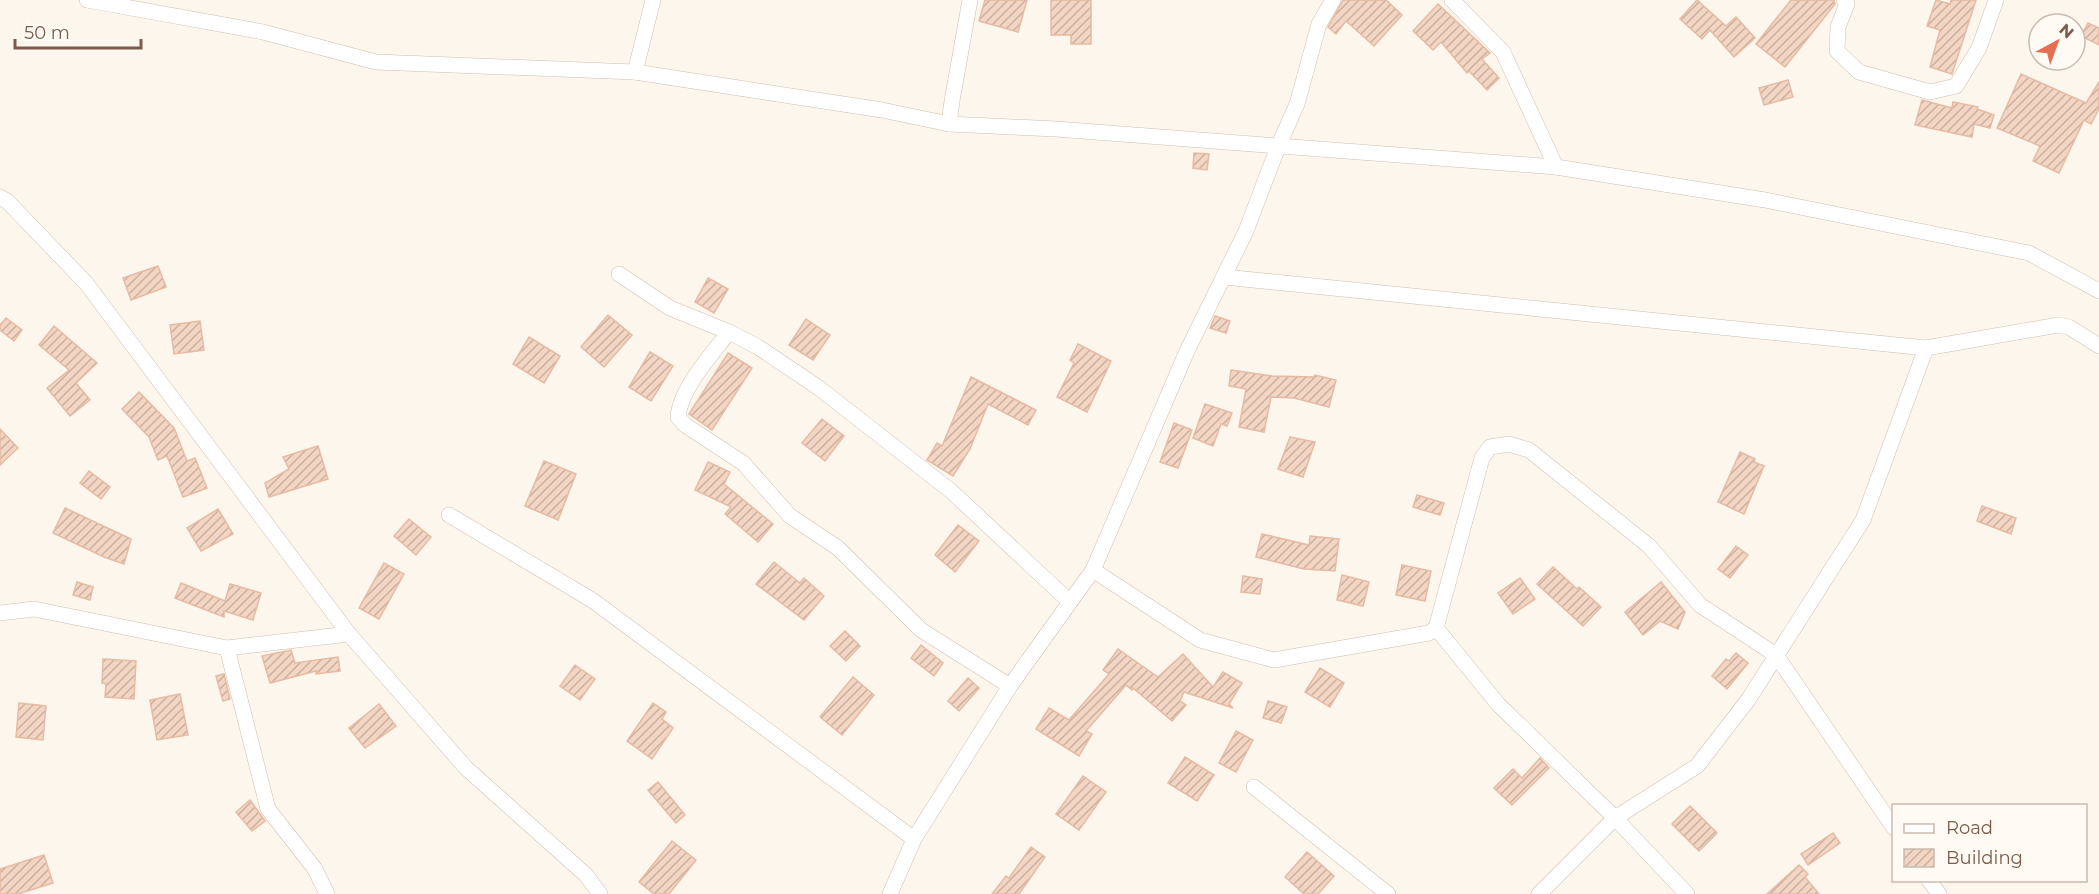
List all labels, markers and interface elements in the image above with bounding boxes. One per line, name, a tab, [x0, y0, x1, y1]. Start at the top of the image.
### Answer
scale bar	[15, 12, 141, 50]
north arrow	[2027, 12, 2087, 72]
text: N	[2055, 20, 2078, 42]
text: 50 m	[24, 22, 70, 44]
legend	[1892, 804, 2087, 882]
text: Road	[1946, 817, 1993, 839]
text: Building	[1946, 847, 2023, 869]

